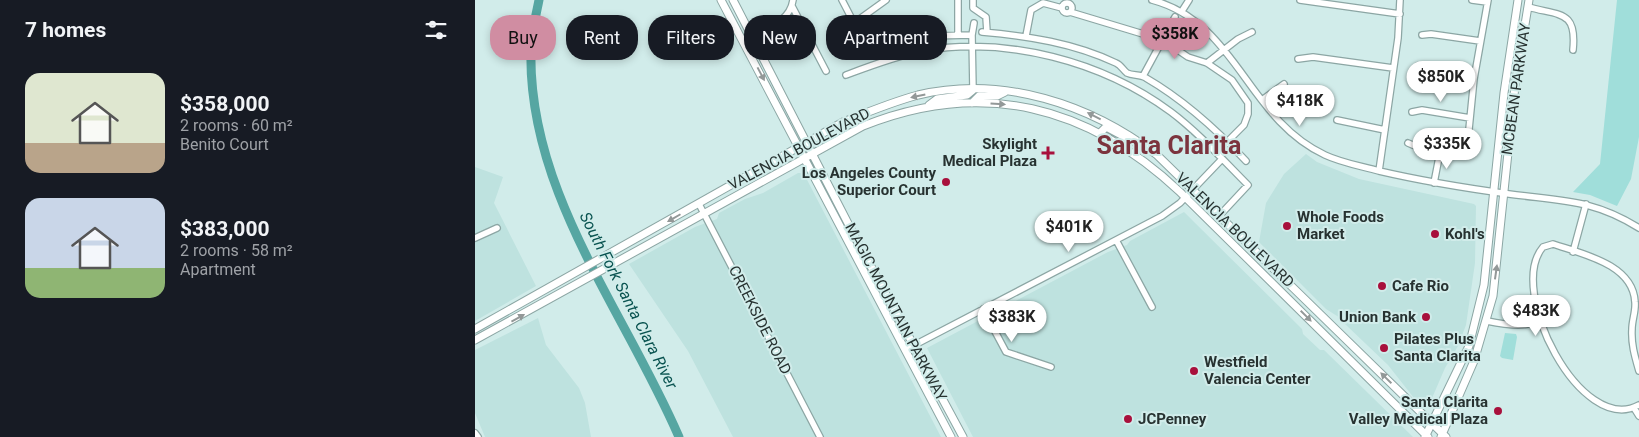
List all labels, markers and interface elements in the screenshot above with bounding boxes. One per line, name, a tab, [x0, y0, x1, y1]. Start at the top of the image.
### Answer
chip: Buy	[490, 15, 556, 60]
chip: Rent	[566, 15, 638, 60]
chip: Filters	[648, 15, 734, 60]
chip: New	[744, 15, 816, 60]
chip: Apartment	[826, 15, 947, 60]
icon: filters	[422, 16, 450, 44]
text: 7 homes	[25, 18, 106, 42]
pin: $358K	[1140, 18, 1210, 60]
street label: MCBEAN PARKWAY	[1498, 22, 1534, 156]
text: $358K	[1152, 24, 1198, 43]
pin: $850K	[1406, 61, 1476, 103]
one-way arrow	[757, 67, 765, 81]
text: $850K	[1418, 67, 1464, 86]
pin: $418K	[1265, 84, 1335, 127]
text: $418K	[1277, 91, 1323, 110]
text: $358,000	[180, 92, 270, 116]
one-way arrow	[911, 92, 926, 100]
icon: home	[65, 93, 125, 153]
one-way arrow	[991, 101, 1007, 109]
street label: VALENCIA BOULEVARD	[725, 104, 873, 194]
one-way arrow	[1087, 112, 1101, 120]
text: 2 rooms · 60 m²	[180, 116, 293, 135]
pin: $335K	[1412, 128, 1482, 170]
district label: Santa Clarita	[1097, 131, 1241, 160]
text: $335K	[1424, 134, 1470, 153]
text: Benito Court	[180, 135, 269, 154]
place label: Skylight Medical Plaza	[942, 135, 1037, 170]
marker: Skylight Medical Plaza	[1041, 146, 1055, 160]
place label: Los Angeles County Superior Court	[802, 164, 936, 199]
street label: VALENCIA BOULEVARD	[1172, 169, 1298, 291]
marker: Los Angeles County Superior Court	[940, 176, 952, 188]
place label: Whole Foods Market	[1297, 208, 1384, 243]
water label: South Fork Santa Clara River	[576, 209, 682, 393]
pin: $401K	[1034, 210, 1104, 253]
one-way arrow	[666, 214, 681, 222]
text: $383,000	[180, 217, 270, 241]
text: $401K	[1046, 217, 1092, 236]
icon: home	[65, 218, 125, 278]
street label: MAGIC MOUNTAIN PARKWAY	[841, 220, 951, 404]
marker: Whole Foods Market	[1281, 220, 1293, 232]
place label: Kohl's	[1445, 225, 1485, 243]
marker: Kohl's	[1429, 228, 1441, 240]
text: 2 rooms · 58 m²	[180, 241, 293, 260]
text: Apartment	[180, 260, 256, 279]
street label: CREEKSIDE ROAD	[725, 263, 795, 377]
one-way arrow	[1493, 263, 1501, 279]
place label: Cafe Rio	[1392, 277, 1449, 295]
marker: Cafe Rio	[1376, 280, 1388, 292]
pin: $483K	[1501, 294, 1571, 337]
pin: $383K	[977, 300, 1047, 343]
text: $483K	[1513, 301, 1559, 320]
text: $383K	[989, 307, 1035, 326]
place label: Union Bank	[1339, 308, 1417, 326]
one-way arrow	[1300, 310, 1312, 322]
marker: Union Bank	[1420, 311, 1432, 323]
one-way arrow	[511, 314, 526, 322]
place label: Pilates Plus Santa Clarita	[1394, 330, 1481, 365]
marker: Pilates Plus Santa Clarita	[1378, 342, 1390, 354]
place label: Westfield Valencia Center	[1204, 353, 1311, 388]
marker: Westfield Valencia Center	[1188, 365, 1200, 377]
one-way arrow	[1380, 372, 1392, 384]
place label: Santa Clarita Valley Medical Plaza	[1349, 393, 1488, 428]
marker: Santa Clarita Valley Medical Plaza	[1492, 405, 1504, 417]
place label: JCPenney	[1138, 410, 1207, 428]
marker: JCPenney	[1122, 413, 1134, 425]

